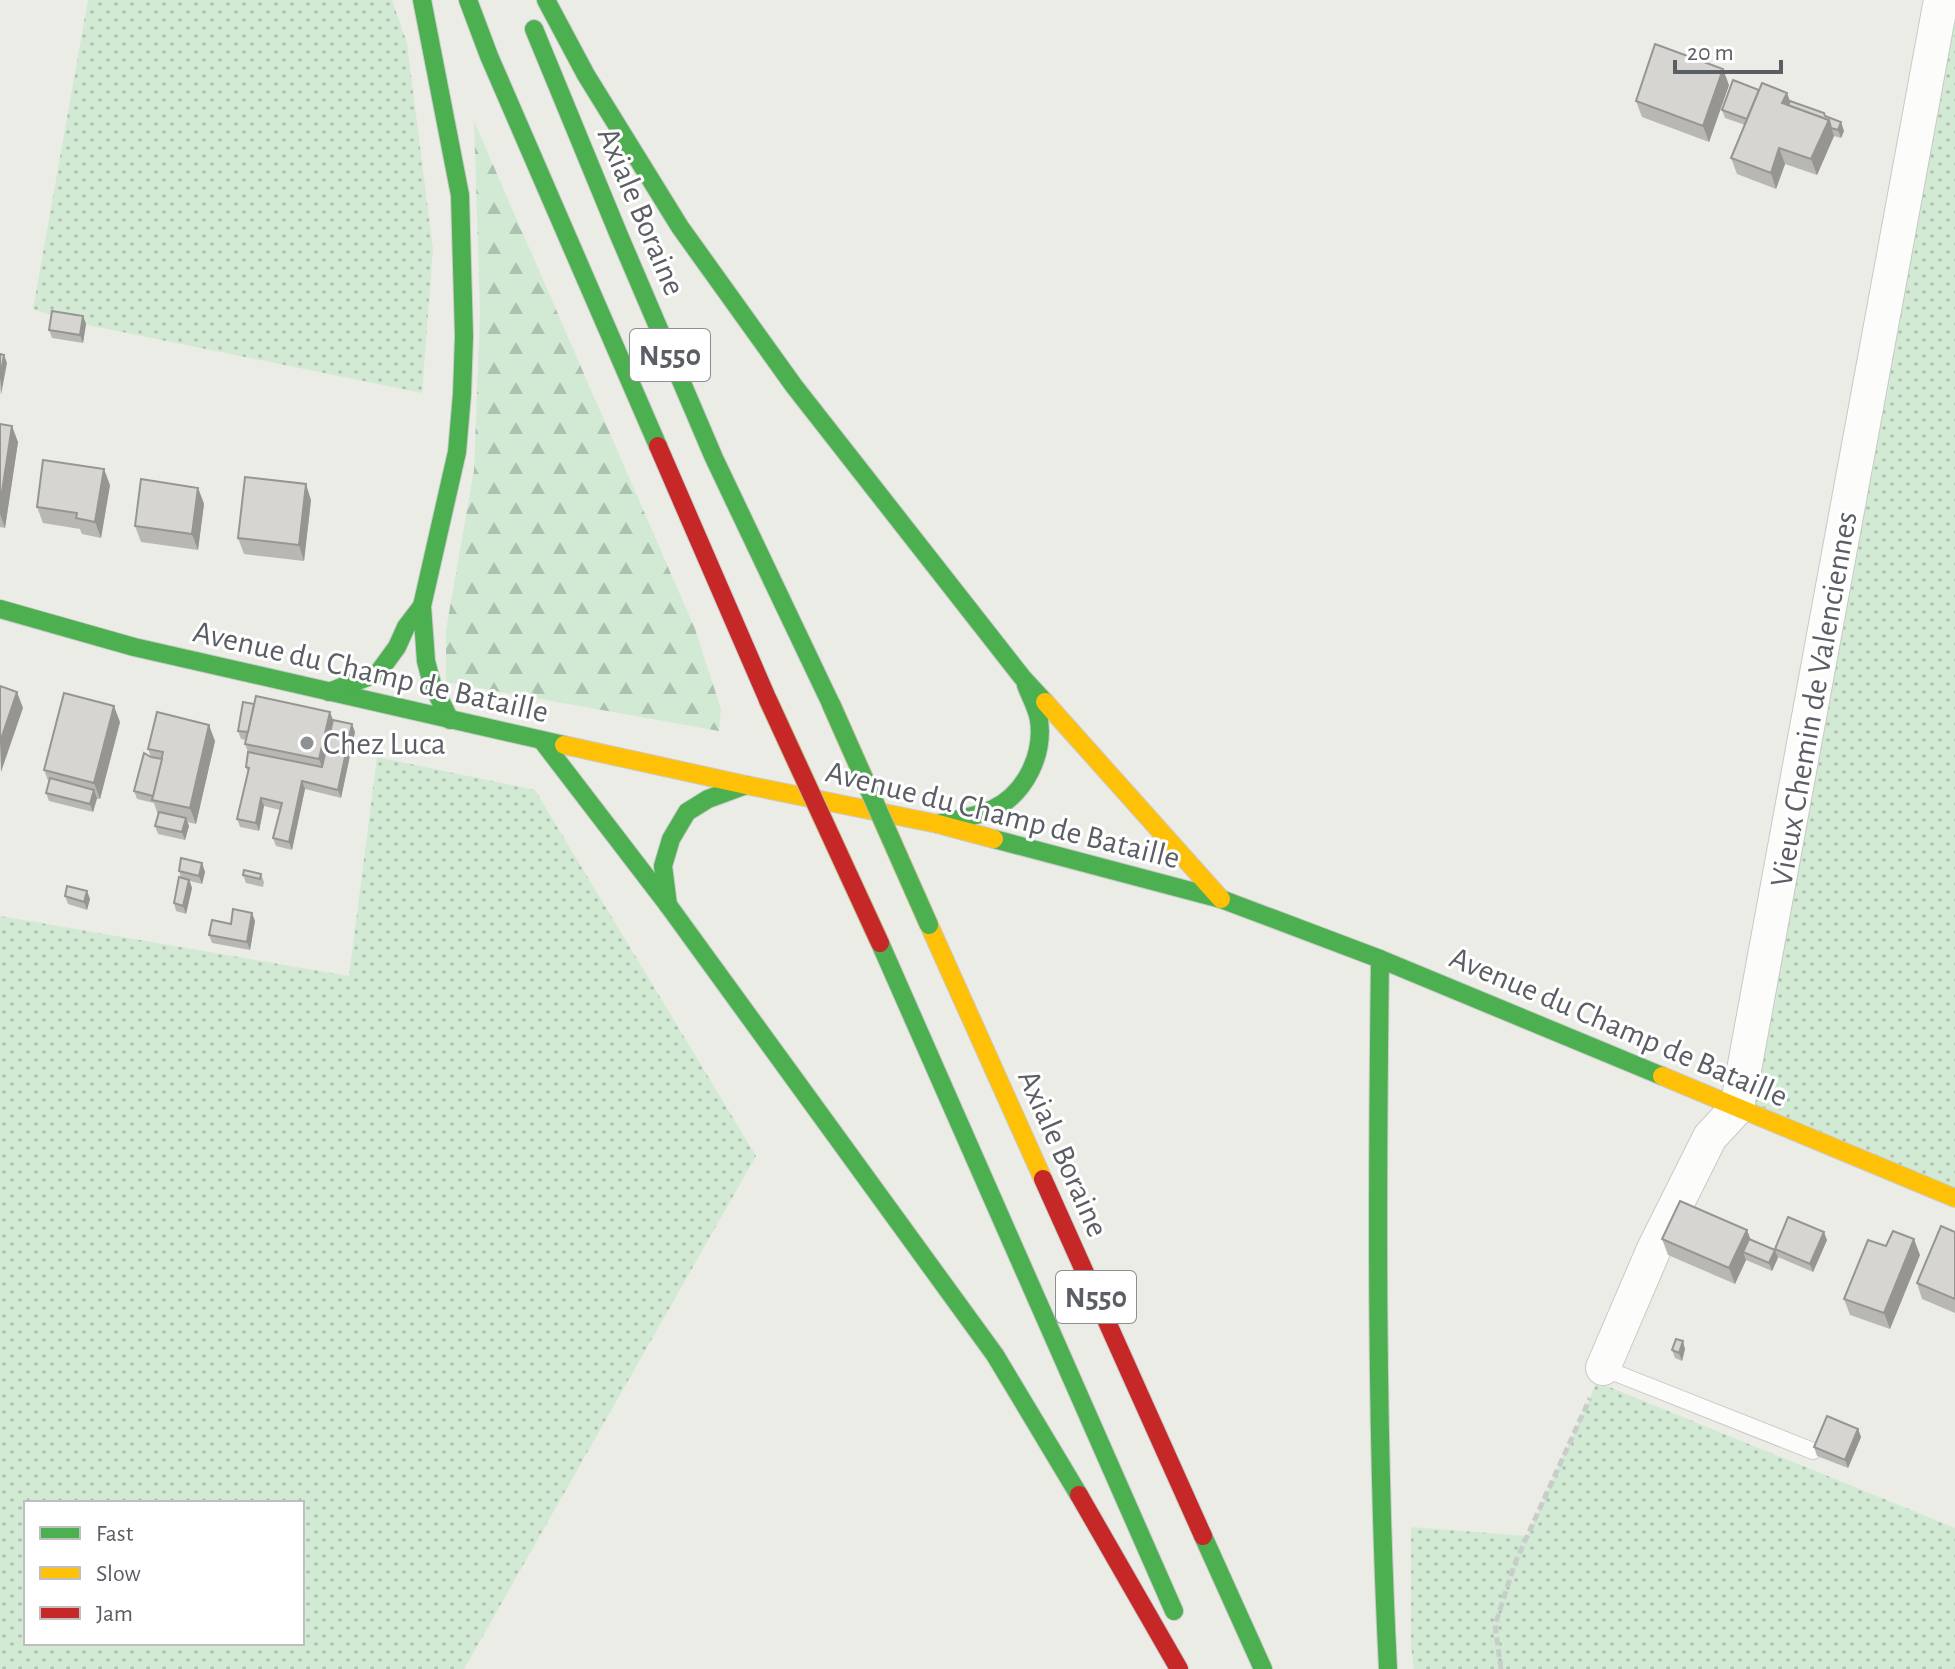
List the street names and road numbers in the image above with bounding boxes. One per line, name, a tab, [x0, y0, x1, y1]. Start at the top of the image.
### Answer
street label: Axiale Boraine	[591, 123, 691, 300]
road number: N550	[630, 329, 710, 381]
street label: Vieux Chemin de Valenciennes	[1765, 509, 1863, 889]
street label: Avenue du Champ de Bataille	[190, 615, 551, 728]
street label: Avenue du Champ de Bataille	[823, 755, 1183, 874]
street label: Avenue du Champ de Bataille	[1445, 941, 1792, 1113]
street label: Axiale Boraine	[1012, 1065, 1114, 1242]
road number: N550	[1056, 1271, 1136, 1323]

